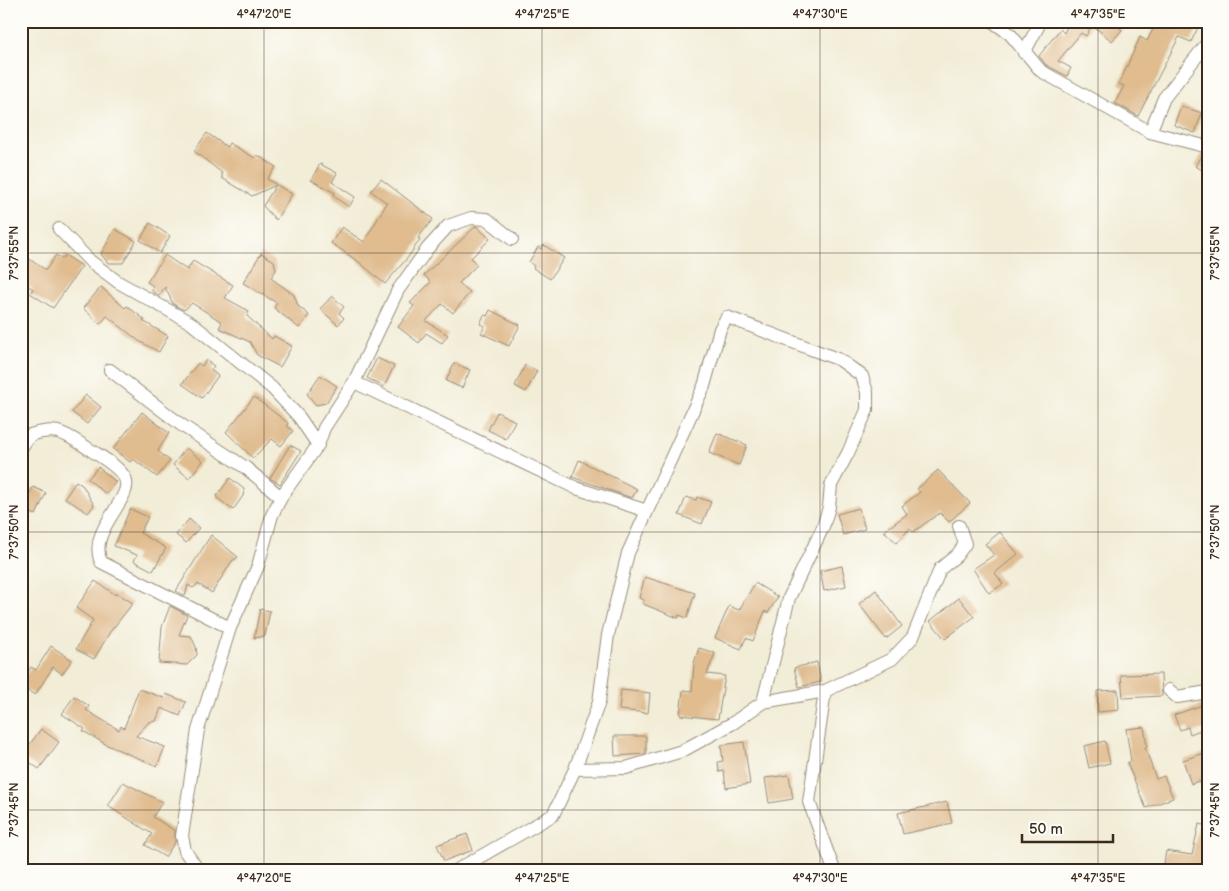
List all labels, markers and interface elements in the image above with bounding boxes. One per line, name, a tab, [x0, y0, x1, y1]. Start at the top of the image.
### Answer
text: 4°47'20"E	[237, 7, 291, 22]
text: 4°47'25"E	[515, 7, 569, 22]
text: 4°47'30"E	[792, 7, 848, 22]
text: 4°47'35"E	[1071, 7, 1126, 22]
text: 7°37'55"N	[7, 226, 22, 280]
text: 7°37'55"N	[1208, 226, 1223, 280]
text: 7°37'50"N	[7, 505, 22, 559]
text: 7°37'50"N	[1208, 505, 1223, 559]
text: 7°37'45"N	[7, 782, 22, 838]
text: 7°37'45"N	[1208, 782, 1223, 838]
scale bar	[1022, 811, 1113, 843]
text: 50 m	[1029, 820, 1063, 839]
text: 4°47'20"E	[237, 871, 291, 886]
text: 4°47'25"E	[515, 871, 569, 886]
text: 4°47'30"E	[792, 871, 848, 886]
text: 4°47'35"E	[1071, 871, 1126, 886]

